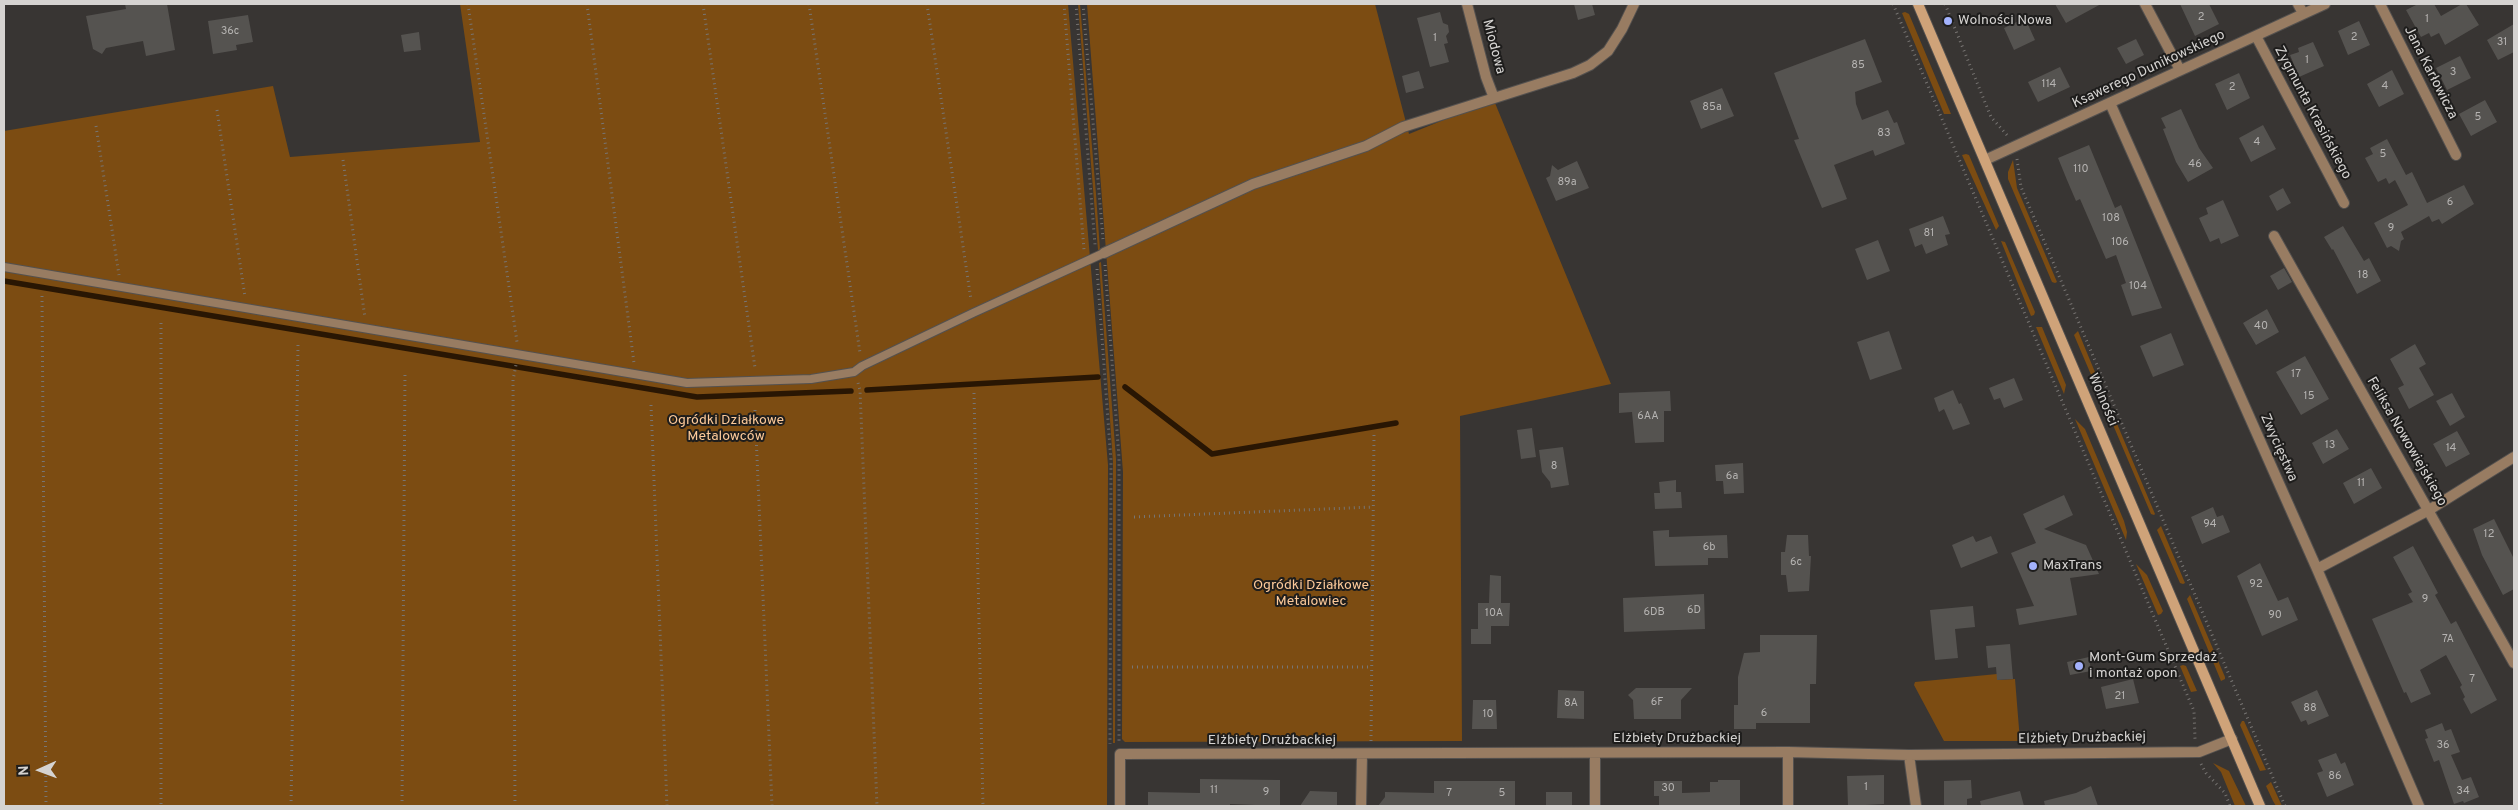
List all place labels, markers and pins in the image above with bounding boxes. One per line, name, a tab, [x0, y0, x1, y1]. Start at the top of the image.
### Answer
place label: Wolności Nowa	[1958, 13, 2052, 29]
marker: Wolności Nowa	[1942, 15, 1954, 27]
place label: MaxTrans	[2043, 558, 2102, 574]
marker: MaxTrans	[2027, 560, 2039, 572]
place label: Mont-Gum Sprzedaż i montaż opon	[2089, 650, 2217, 682]
marker: Mont-Gum Sprzedaż i montaż opon	[2073, 660, 2085, 672]

